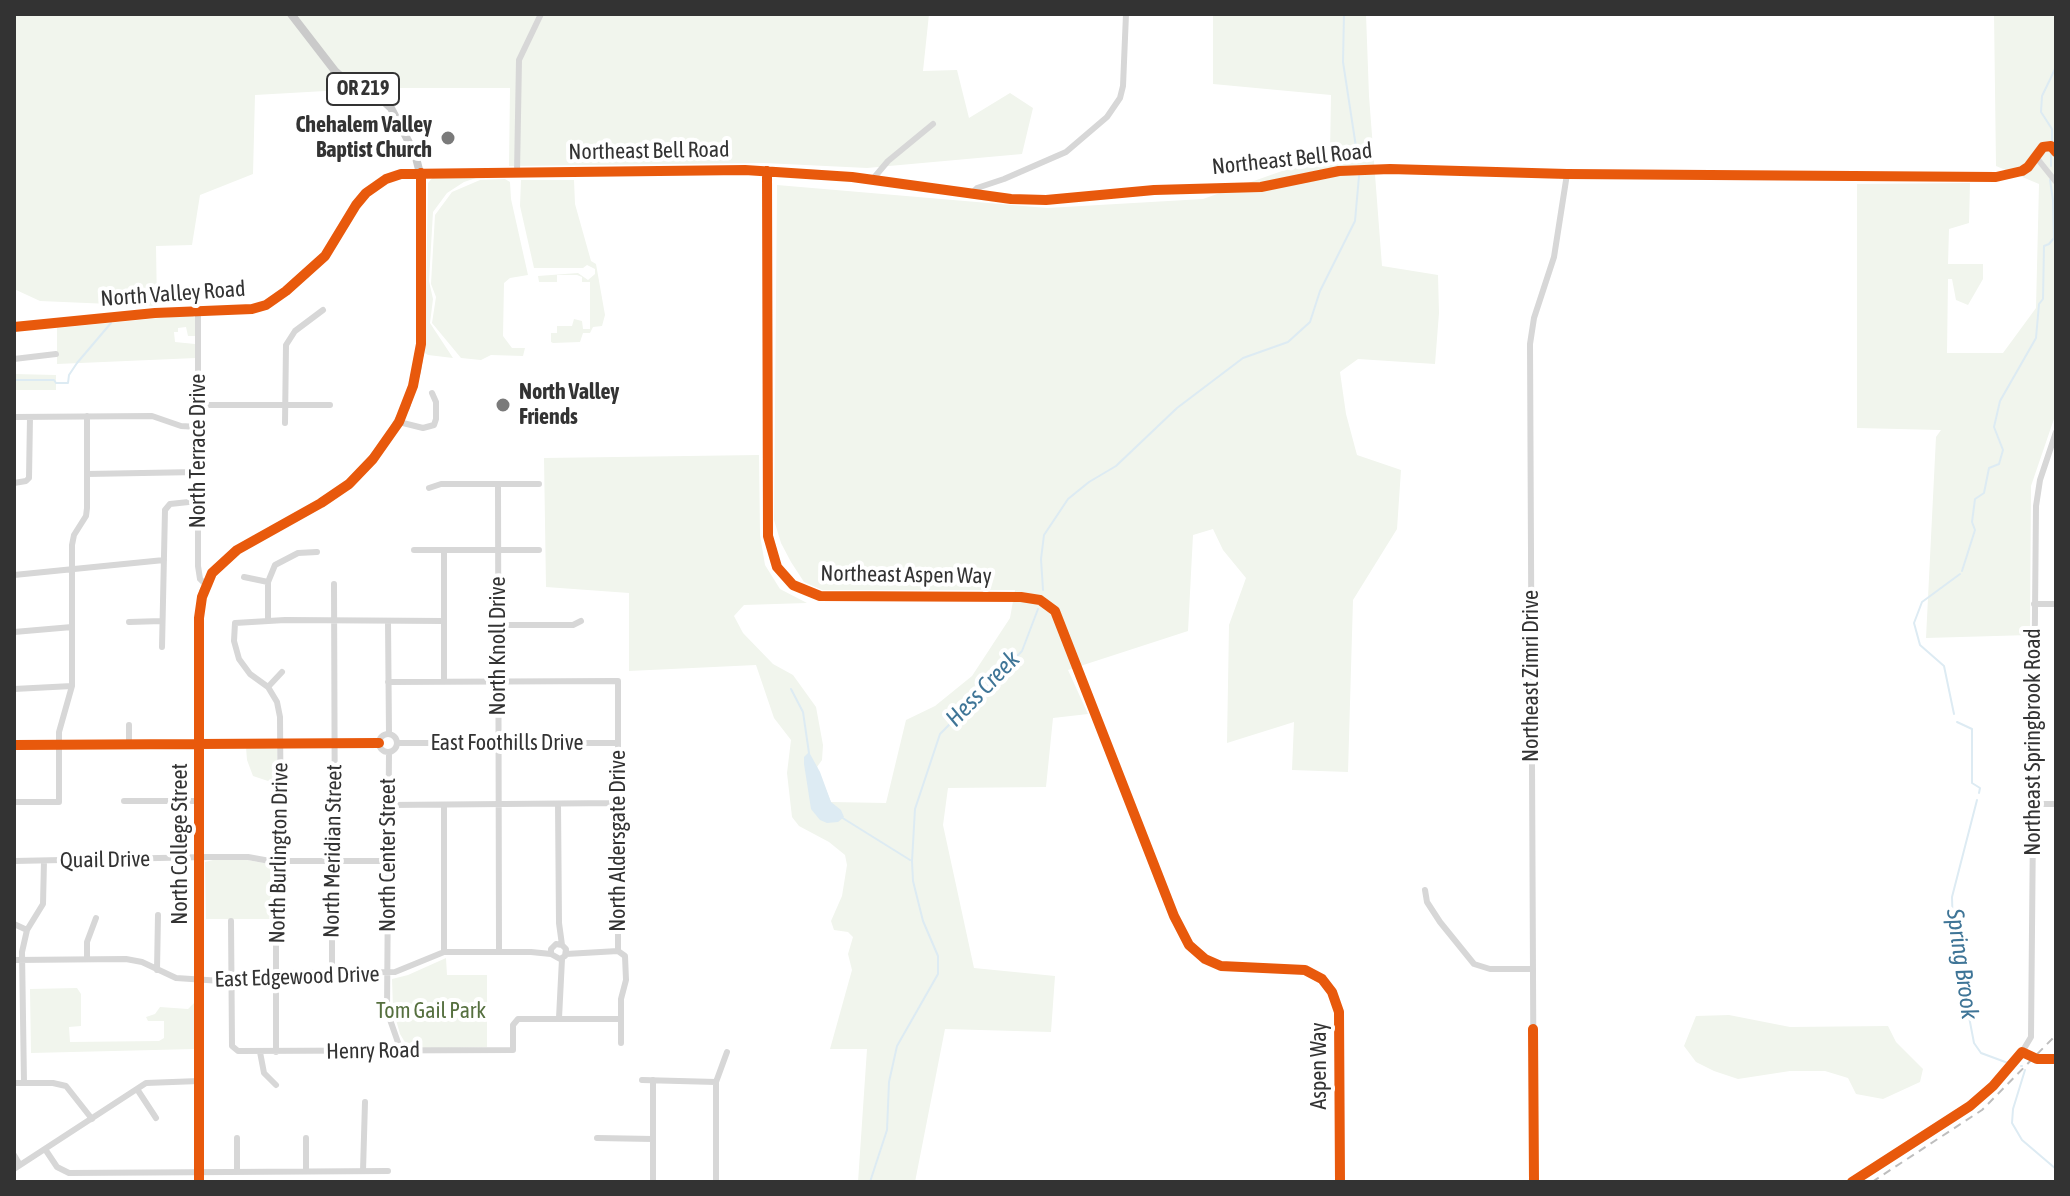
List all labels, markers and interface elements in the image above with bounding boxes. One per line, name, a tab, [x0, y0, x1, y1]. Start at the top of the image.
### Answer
road number: OR 219	[327, 73, 399, 105]
place label: Chehalem Valley Baptist Church	[295, 112, 432, 164]
marker: Chehalem Valley Baptist Church	[439, 129, 457, 147]
street label: Northeast Bell Road	[568, 136, 730, 166]
street label: Northeast Bell Road	[1211, 137, 1373, 181]
street label: North Valley Road	[100, 276, 246, 312]
street label: North Terrace Drive	[185, 374, 211, 528]
place label: North Valley Friends	[519, 379, 619, 430]
marker: North Valley Friends	[494, 396, 512, 414]
street label: Northeast Aspen Way	[820, 560, 992, 590]
street label: North Knoll Drive	[485, 577, 511, 715]
street label: Northeast Zimri Drive	[1518, 590, 1544, 762]
street label: Northeast Springbrook Road	[2020, 628, 2046, 856]
water label: Hess Creek	[940, 645, 1026, 733]
street label: East Foothills Drive	[430, 730, 584, 756]
street label: North Aldersgate Drive	[605, 750, 631, 932]
street label: North Burlington Drive	[264, 762, 294, 944]
street label: North College Street	[167, 763, 193, 925]
street label: North Meridian Street	[318, 764, 348, 938]
street label: North Center Street	[375, 778, 401, 932]
street label: Quail Drive	[60, 846, 150, 874]
water label: Spring Brook	[1940, 907, 1984, 1021]
street label: East Edgewood Drive	[214, 961, 380, 993]
park label: Tom Gail Park	[376, 998, 486, 1024]
street label: Aspen Way	[1306, 1022, 1332, 1110]
street label: Henry Road	[326, 1037, 420, 1065]

